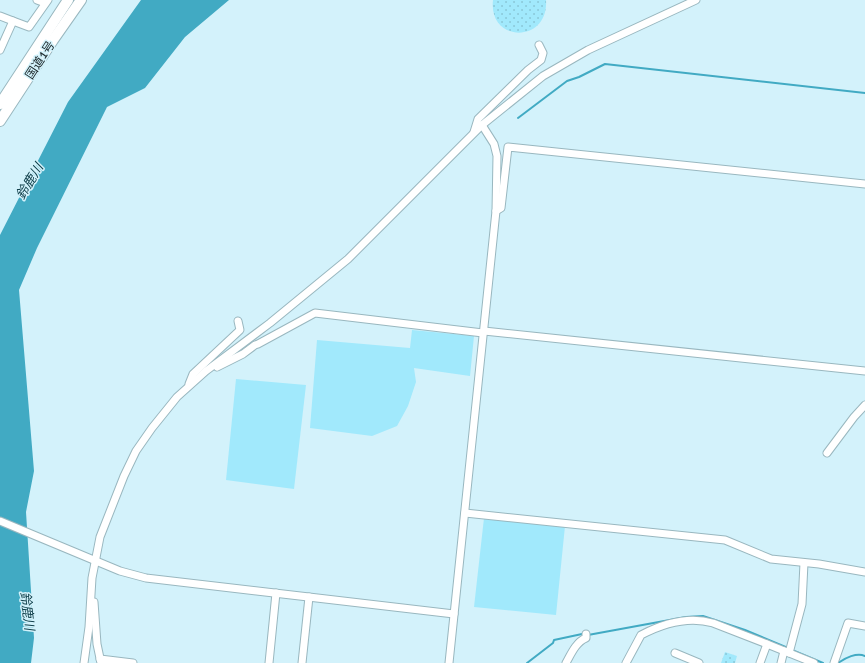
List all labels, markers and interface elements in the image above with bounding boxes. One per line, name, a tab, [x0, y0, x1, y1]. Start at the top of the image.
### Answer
street label: 国道1号	[23, 38, 58, 82]
water label: 鈴鹿川	[13, 159, 48, 202]
water label: 鈴鹿川	[17, 591, 38, 633]

